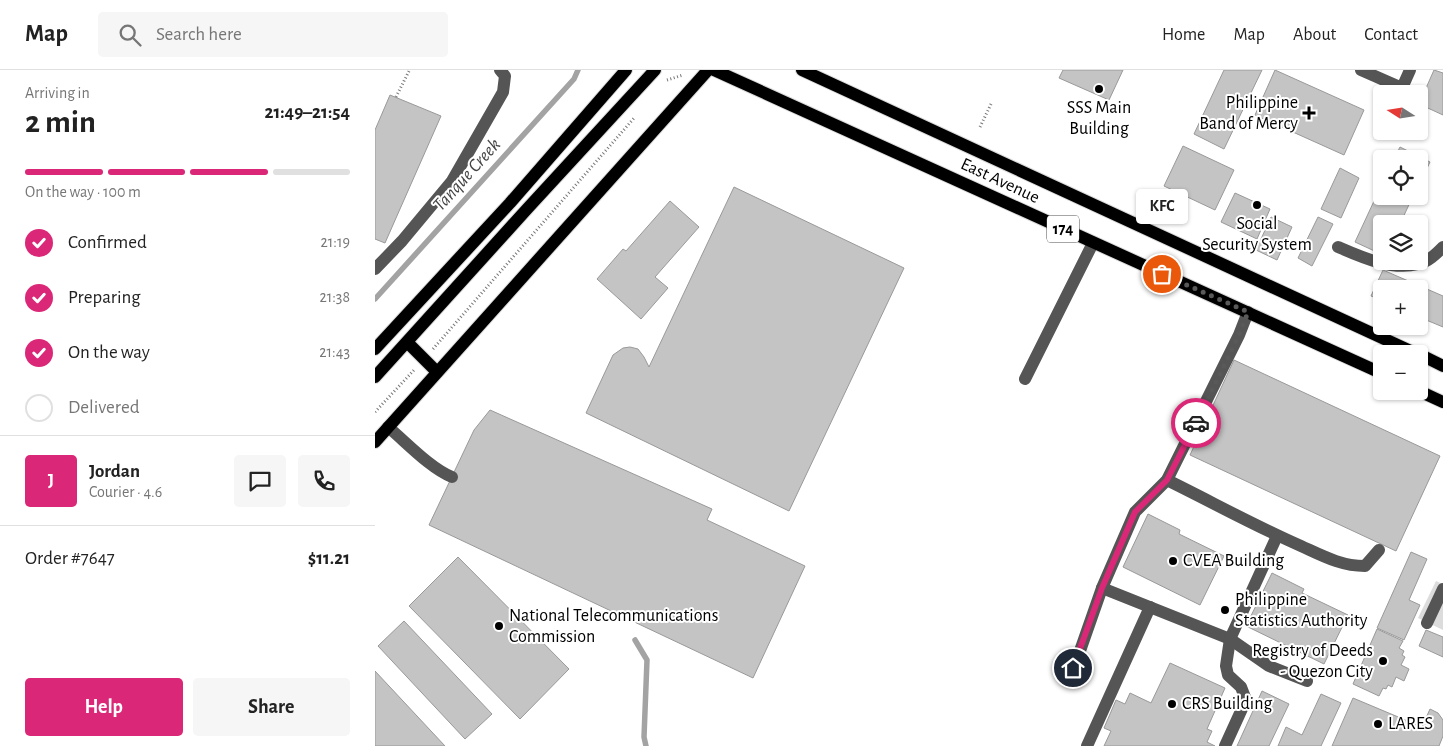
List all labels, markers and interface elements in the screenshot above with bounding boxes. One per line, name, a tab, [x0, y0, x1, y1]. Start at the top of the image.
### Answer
search box	[98, 12, 448, 57]
icon: search	[116, 21, 144, 49]
text: Map	[25, 22, 68, 46]
text: Search here	[156, 25, 242, 44]
text: Home	[1162, 26, 1205, 44]
text: Map	[1233, 26, 1265, 44]
text: About	[1293, 26, 1336, 44]
text: Contact	[1364, 26, 1418, 44]
marker: SSS Main Building	[1093, 83, 1105, 95]
text: Arriving in	[25, 85, 90, 101]
north arrow	[1373, 85, 1427, 140]
map controls	[1373, 85, 1428, 400]
place label: Philippine Band of Mercy	[1199, 94, 1298, 133]
place label: SSS Main Building	[1067, 99, 1131, 138]
text: 21:49–21:54	[264, 103, 350, 122]
text: 2 min	[25, 106, 96, 138]
marker: Philippine Band of Mercy	[1302, 106, 1316, 120]
water label: Tanque Creek	[430, 135, 504, 215]
button: locate	[1373, 150, 1428, 205]
street label: East Avenue	[958, 155, 1042, 207]
text: On the way · 100 m	[25, 184, 141, 200]
callout: KFC	[1136, 189, 1188, 224]
text: KFC	[1150, 198, 1174, 214]
marker: Social Security System	[1251, 199, 1263, 211]
place label: Social Security System	[1202, 215, 1312, 254]
button: layers	[1373, 215, 1428, 270]
road number: 174	[1047, 216, 1079, 242]
icon: check	[25, 229, 53, 257]
text: Confirmed	[68, 233, 147, 252]
text: 21:19	[321, 234, 350, 250]
pin	[1141, 253, 1183, 295]
icon: bag	[1148, 260, 1176, 288]
button: +	[1373, 280, 1428, 335]
icon: check	[25, 284, 53, 312]
text: Preparing	[68, 288, 141, 307]
text: 21:38	[319, 289, 350, 305]
icon: check	[25, 339, 53, 367]
text: On the way	[68, 343, 150, 362]
text: 21:43	[319, 344, 350, 360]
button: −	[1373, 345, 1428, 400]
text: Delivered	[68, 398, 140, 417]
courier	[1171, 398, 1221, 448]
icon: car	[1182, 409, 1210, 437]
button: chat	[234, 455, 286, 507]
button: phone	[298, 455, 350, 507]
text: Jordan	[89, 462, 140, 481]
text: J	[48, 471, 54, 490]
text: Courier · 4.6	[89, 484, 162, 500]
text: Order #7647	[25, 549, 115, 568]
text: $11.21	[308, 549, 350, 568]
place label: CVEA Building	[1183, 552, 1284, 570]
marker: CVEA Building	[1167, 555, 1179, 567]
place label: Philippine Statistics Authority	[1235, 591, 1368, 630]
marker: Philippine Statistics Authority	[1219, 604, 1231, 616]
place label: National Telecommunications Commission	[509, 607, 718, 646]
marker: National Telecommunications Commission	[493, 620, 505, 632]
place label: Registry of Deeds - Quezon City	[1252, 642, 1373, 681]
pin	[1052, 647, 1094, 689]
icon: home	[1059, 654, 1087, 682]
marker: Registry of Deeds - Quezon City	[1377, 655, 1389, 667]
button: Help	[25, 678, 183, 736]
button: Share	[193, 678, 350, 736]
place label: CRS Building	[1182, 695, 1272, 713]
marker: CRS Building	[1166, 698, 1178, 710]
place label: LARES	[1388, 715, 1433, 733]
marker: LARES	[1372, 718, 1384, 730]

